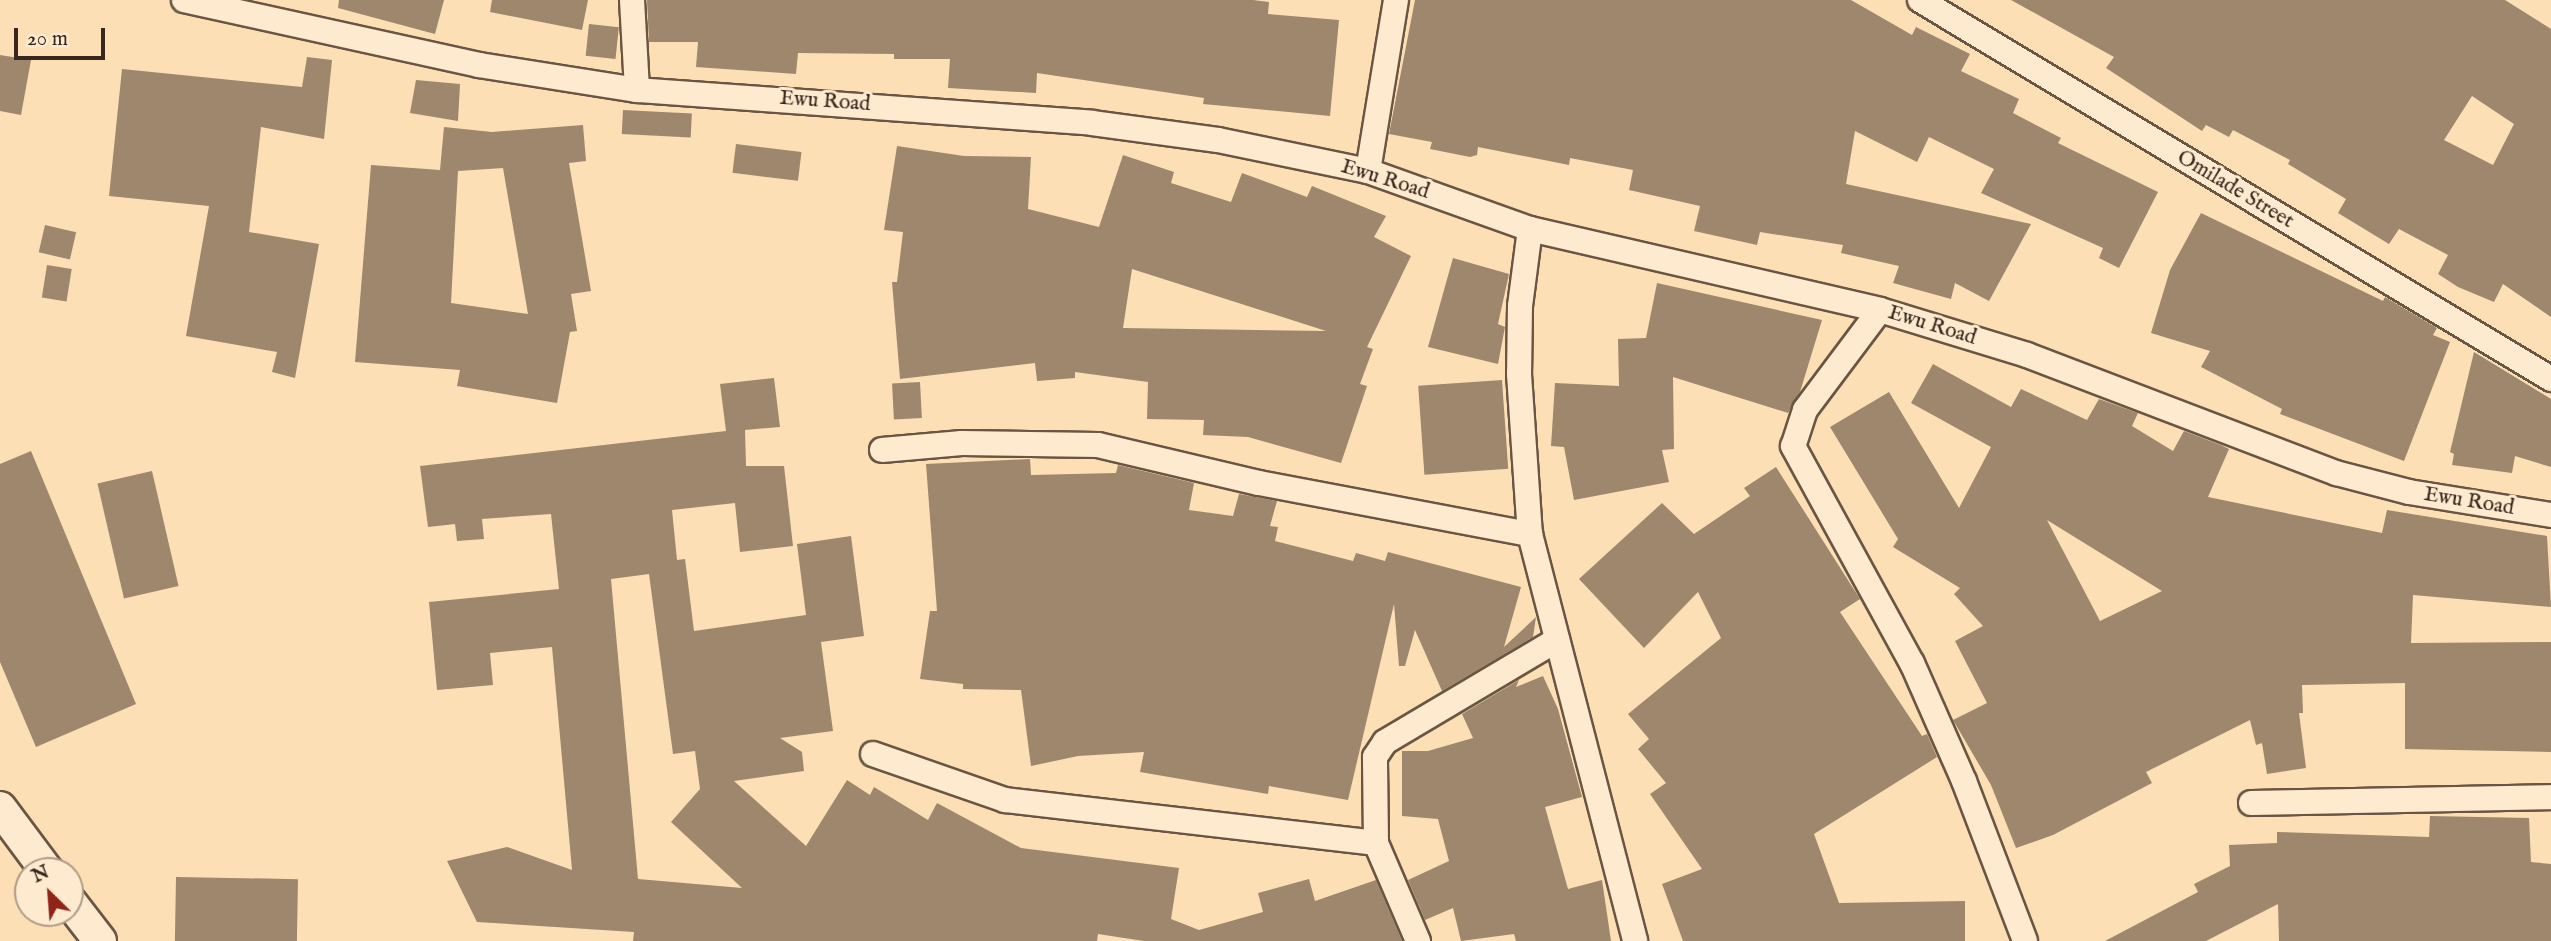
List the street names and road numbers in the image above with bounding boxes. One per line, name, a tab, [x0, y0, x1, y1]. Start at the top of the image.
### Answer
street label: Ewu Road	[779, 86, 871, 118]
street label: Omilade Street	[2172, 145, 2298, 235]
street label: Ewu Road	[1338, 155, 1432, 205]
street label: Ewu Road	[1885, 301, 1979, 351]
street label: Ewu Road	[2422, 482, 2516, 522]

